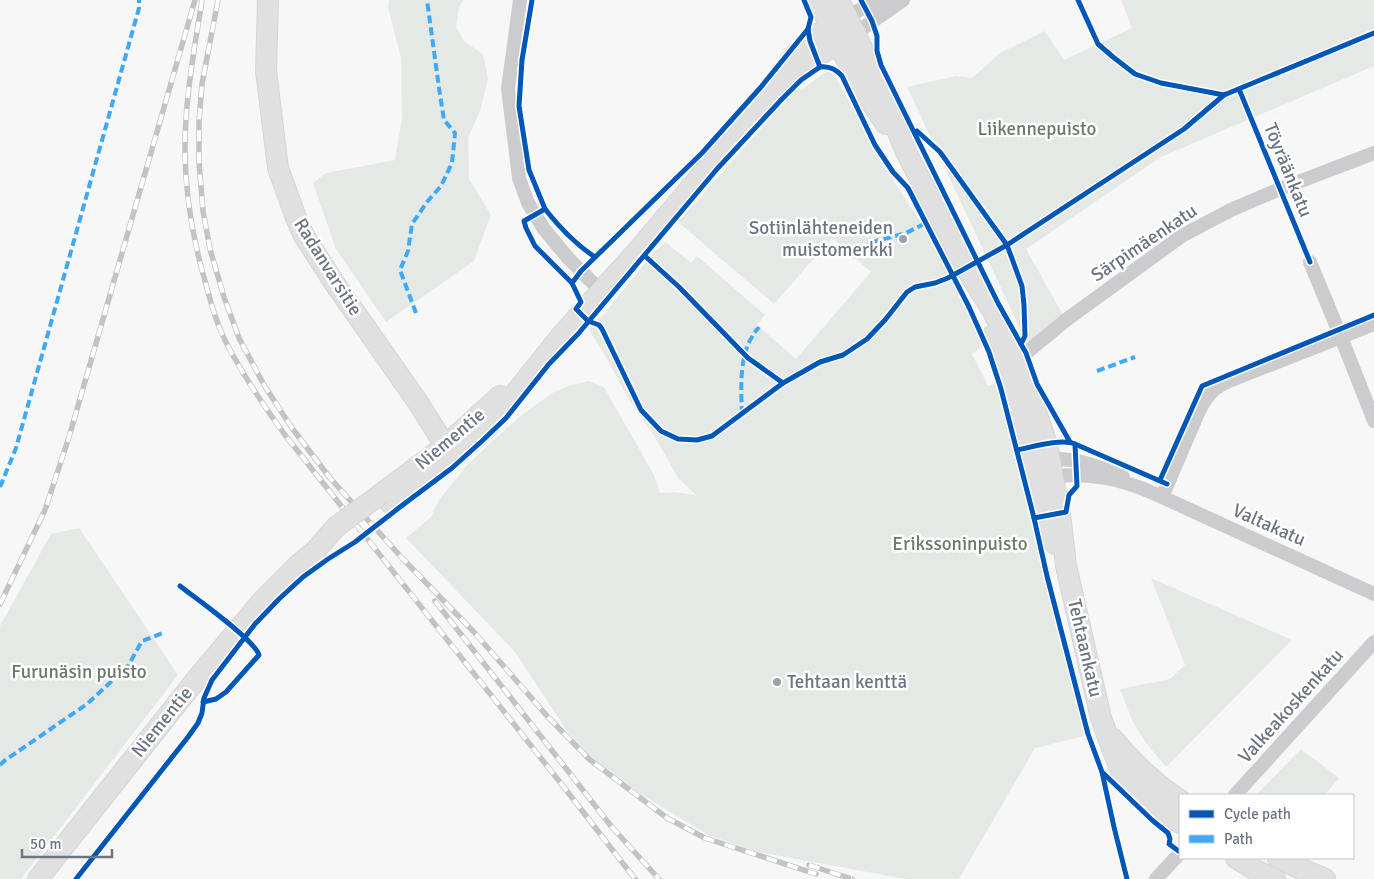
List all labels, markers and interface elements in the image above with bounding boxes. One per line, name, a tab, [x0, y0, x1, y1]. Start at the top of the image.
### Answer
park label: Liikennepuisto	[978, 117, 1097, 141]
street label: Töyräänkatu	[1258, 119, 1318, 221]
street label: Särpimäenkatu	[1086, 199, 1202, 287]
street label: Radanvarsitie	[288, 214, 368, 320]
place label: Sotiinlähteneiden muistomerkki	[749, 216, 893, 262]
marker: Sotiinlähteneiden muistomerkki	[897, 233, 909, 245]
street label: Niementie	[410, 403, 490, 475]
street label: Valtakatu	[1229, 498, 1309, 552]
park label: Erikssoninpuisto	[892, 532, 1028, 556]
street label: Tehtaankatu	[1062, 597, 1108, 699]
street label: Valkeakoskenkatu	[1233, 644, 1349, 768]
park label: Furunäsin puisto	[11, 660, 147, 684]
place label: Tehtaan kenttä	[787, 670, 907, 694]
marker: Tehtaan kenttä	[771, 676, 783, 688]
street label: Niementie	[126, 682, 198, 762]
legend	[1179, 794, 1354, 859]
text: Cycle path	[1224, 805, 1291, 823]
scale bar	[22, 826, 112, 858]
text: Path	[1224, 830, 1253, 848]
text: 50 m	[30, 835, 61, 853]

